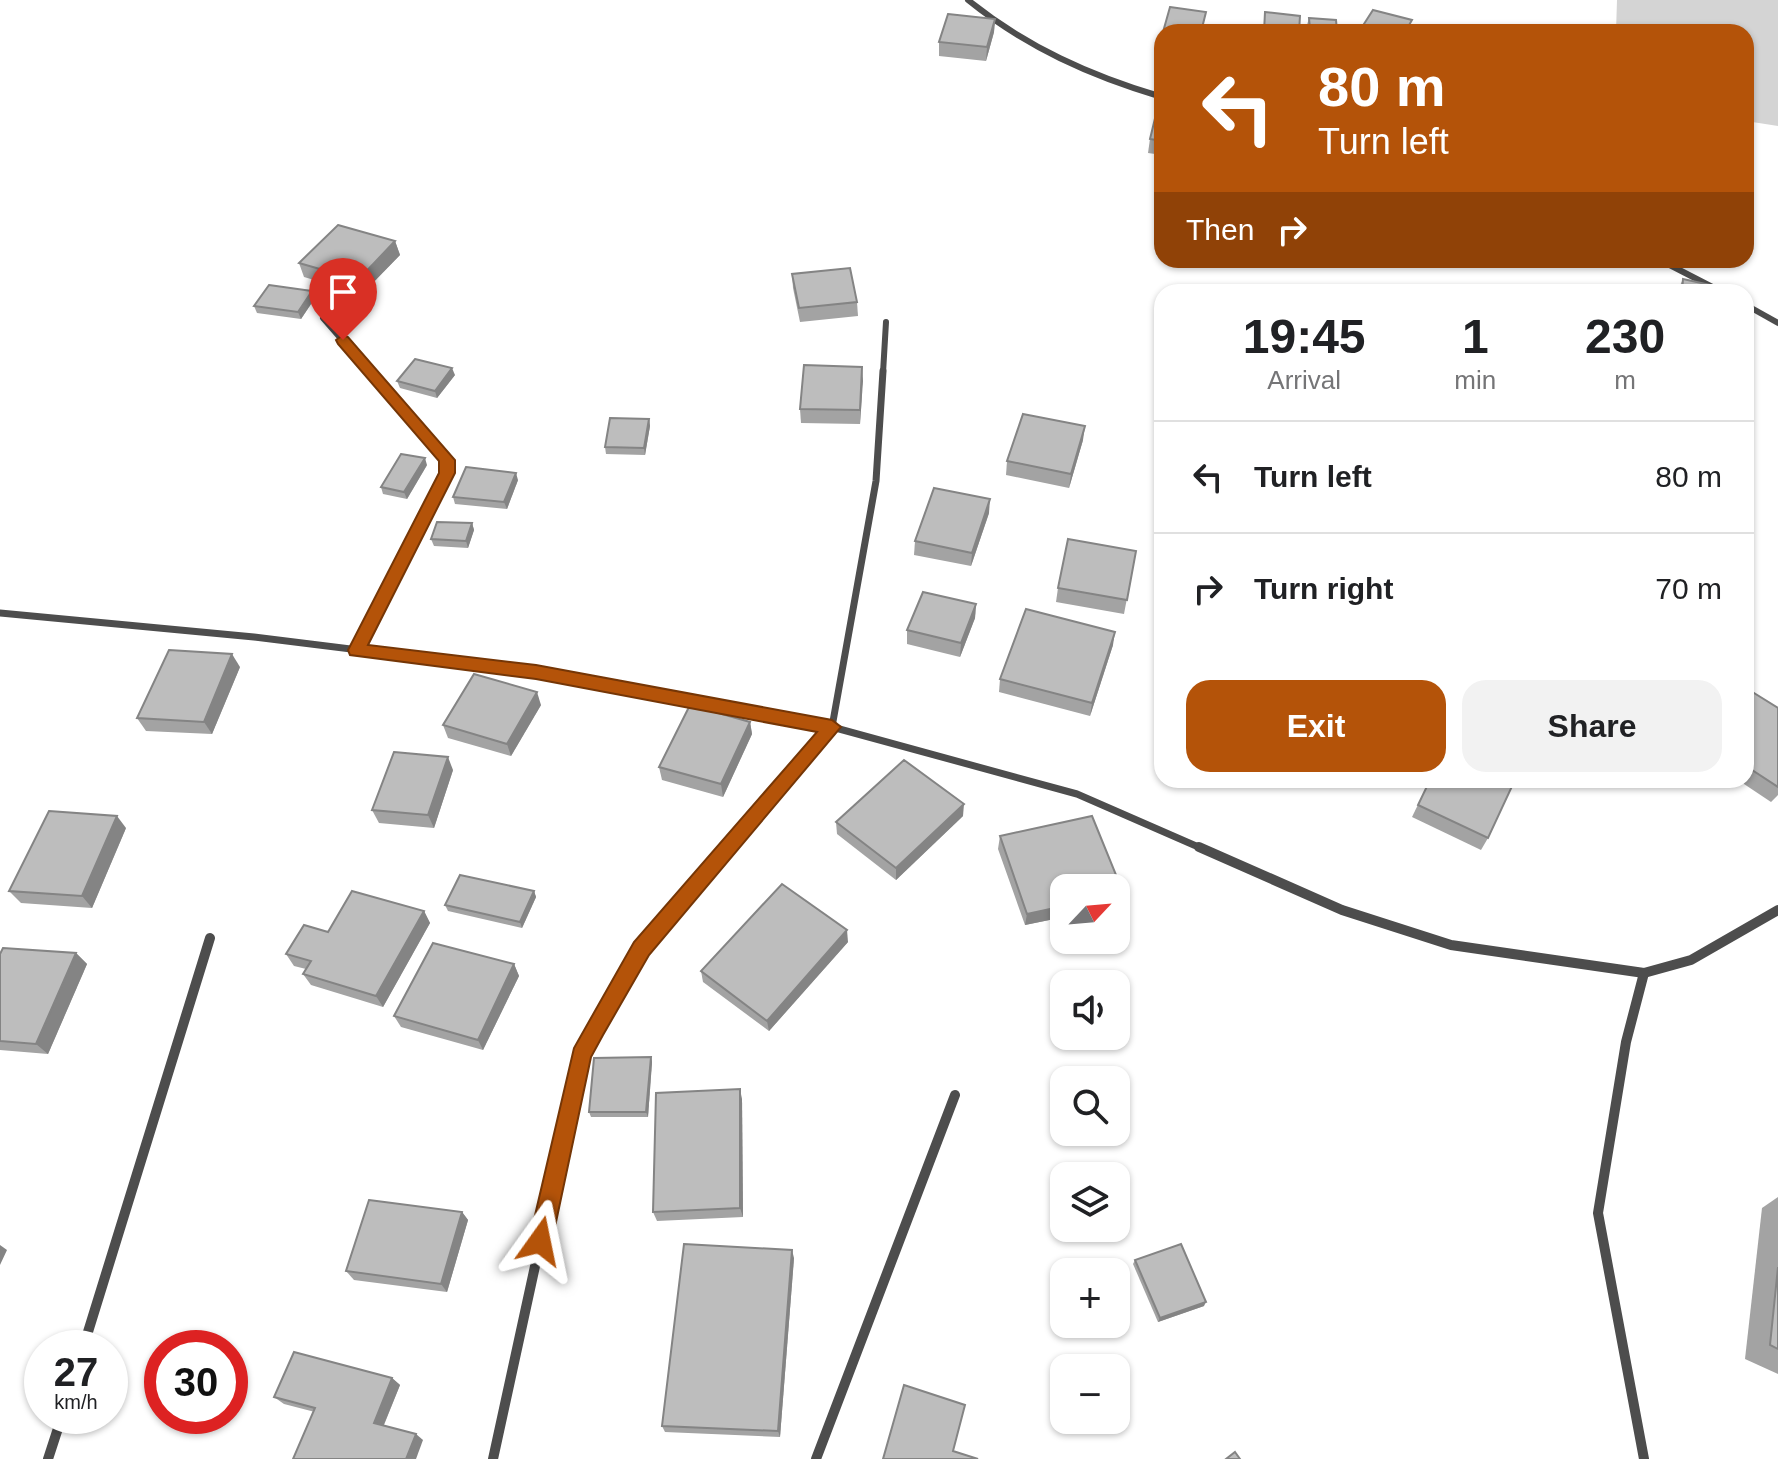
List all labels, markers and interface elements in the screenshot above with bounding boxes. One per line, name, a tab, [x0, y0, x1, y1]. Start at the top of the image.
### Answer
text: 80 m	[1318, 55, 1446, 118]
icon: left	[1186, 56, 1290, 160]
text: Turn left	[1318, 121, 1449, 162]
icon: right	[1270, 208, 1314, 252]
text: Then	[1186, 213, 1254, 246]
pin	[309, 258, 377, 340]
icon: arrive	[321, 270, 365, 314]
text: 19:45	[1243, 310, 1366, 363]
text: 1	[1462, 310, 1489, 363]
text: 230	[1585, 310, 1665, 363]
text: Arrival	[1267, 365, 1341, 395]
text: min	[1454, 365, 1496, 395]
text: m	[1614, 365, 1636, 395]
icon: left	[1186, 455, 1230, 499]
text: Turn left	[1254, 460, 1372, 493]
text: 80 m	[1655, 460, 1722, 493]
icon: right	[1186, 567, 1230, 611]
text: Turn right	[1254, 572, 1393, 605]
text: 70 m	[1655, 572, 1722, 605]
button: Exit	[1186, 680, 1446, 772]
button: Share	[1462, 680, 1722, 772]
north arrow	[1050, 874, 1130, 954]
map controls	[1050, 874, 1130, 1434]
button: sound	[1050, 970, 1130, 1050]
button: search	[1050, 1066, 1130, 1146]
button: layers	[1050, 1162, 1130, 1242]
position arrow	[498, 1199, 582, 1283]
button: +	[1050, 1258, 1130, 1338]
speed limit sign: 30	[144, 1330, 248, 1434]
text: 27	[54, 1350, 98, 1394]
button: −	[1050, 1354, 1130, 1434]
text: km/h	[54, 1391, 98, 1413]

